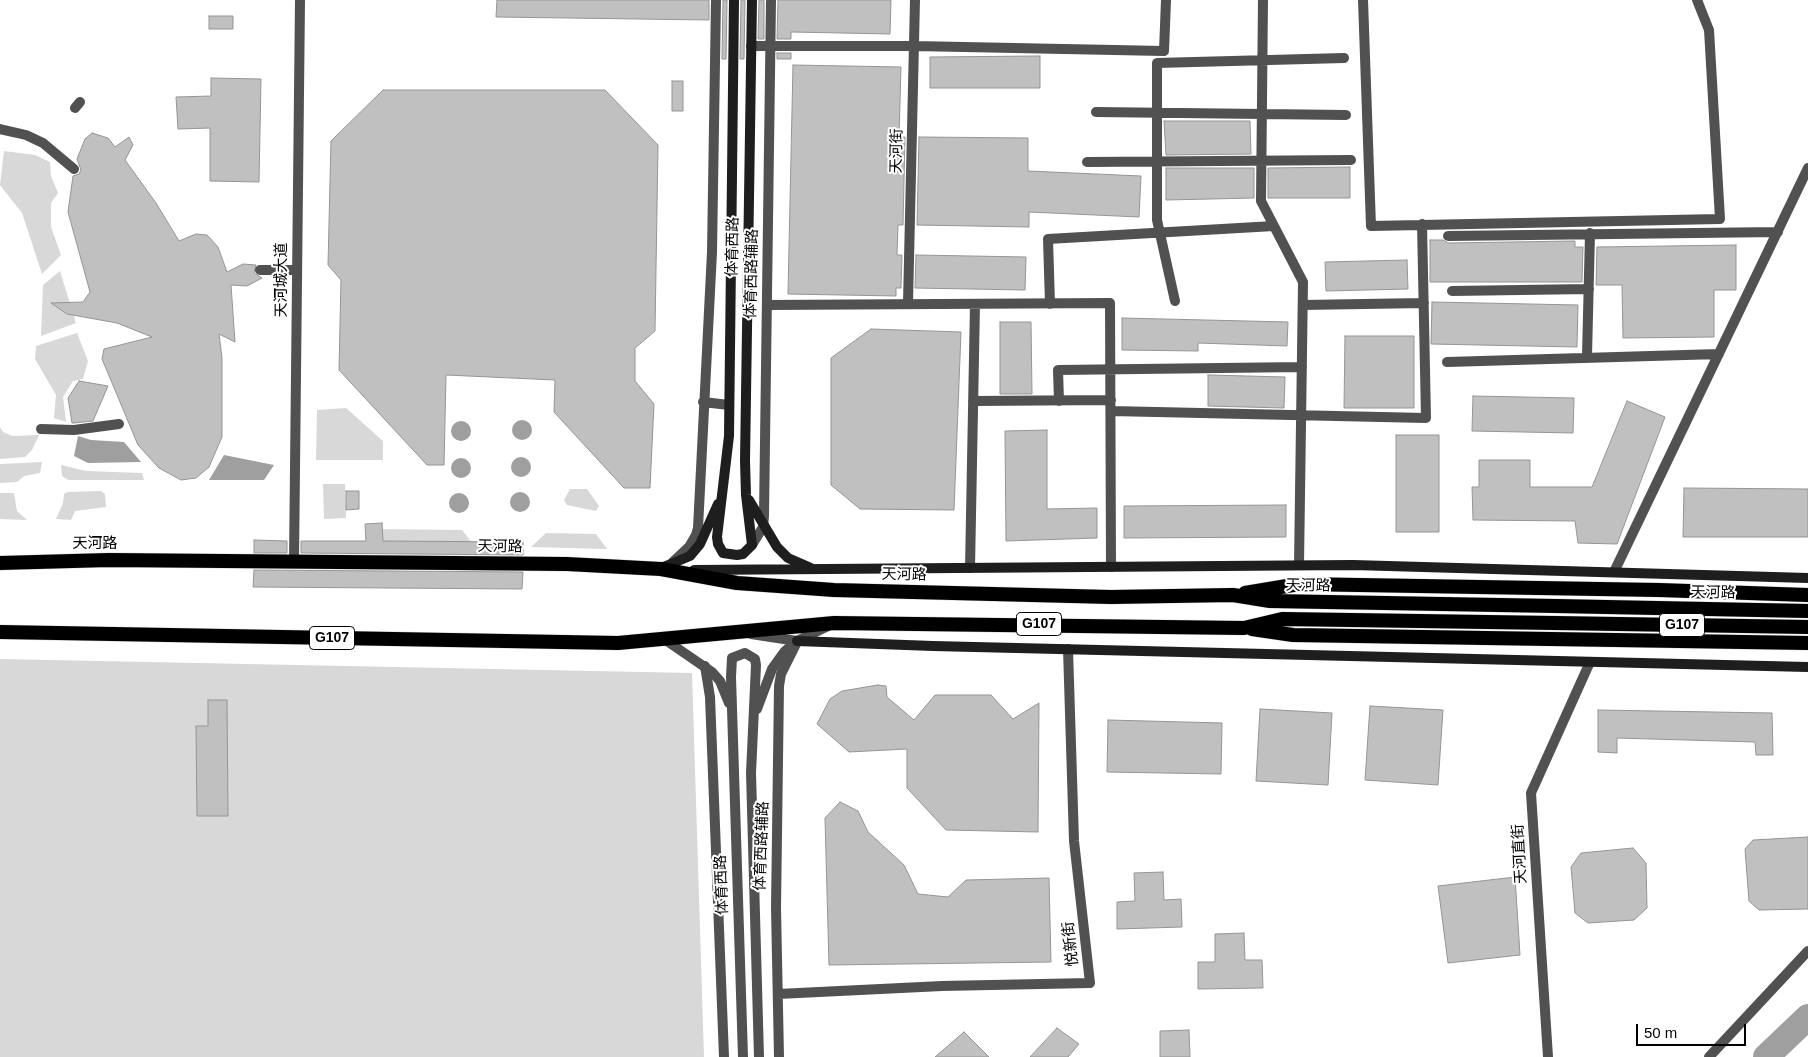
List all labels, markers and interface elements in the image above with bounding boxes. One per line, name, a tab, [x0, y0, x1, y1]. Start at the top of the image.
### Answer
street label: 天河街	[888, 128, 906, 174]
street label: 体育西路	[723, 217, 743, 277]
street label: 体育西路辅路	[742, 229, 762, 319]
street label: 天河城大道	[273, 243, 291, 317]
street label: 天河路	[73, 535, 117, 553]
street label: 天河路	[477, 538, 523, 556]
street label: 天河路	[881, 566, 927, 584]
street label: 天河路	[1285, 577, 1331, 595]
street label: 天河路	[1690, 584, 1736, 602]
road number: G107	[1016, 612, 1062, 636]
road number: G107	[1660, 614, 1704, 636]
road number: G107	[310, 626, 354, 650]
street label: 体育西路辅路	[751, 801, 773, 891]
street label: 天河直街	[1509, 824, 1531, 884]
street label: 体育西路	[712, 855, 732, 915]
street label: 悦新街	[1060, 921, 1082, 967]
scale bar	[1638, 1014, 1748, 1046]
text: 50 m	[1644, 1024, 1677, 1041]

